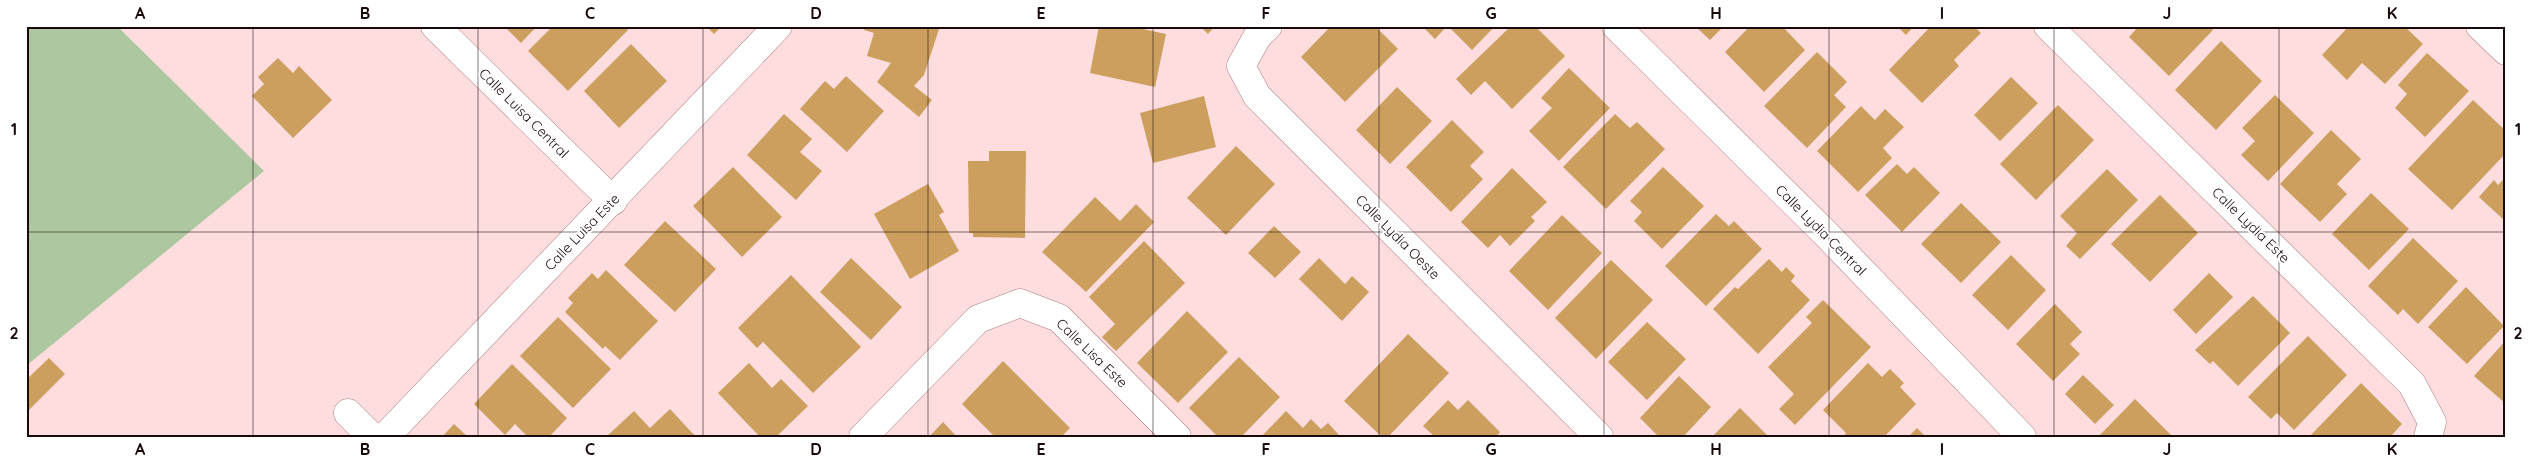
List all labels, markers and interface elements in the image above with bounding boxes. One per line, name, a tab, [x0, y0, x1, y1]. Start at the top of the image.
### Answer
text: A	[135, 3, 146, 23]
text: B	[360, 3, 370, 23]
text: C	[585, 3, 595, 23]
text: D	[810, 3, 822, 23]
text: E	[1036, 3, 1046, 23]
text: F	[1262, 3, 1271, 23]
text: G	[1485, 3, 1497, 23]
text: H	[1710, 3, 1722, 23]
text: I	[1940, 3, 1944, 23]
text: J	[2163, 3, 2171, 23]
text: K	[2387, 3, 2397, 23]
street label: Calle Luisa Central	[475, 64, 573, 162]
text: 1	[11, 119, 17, 139]
text: 1	[2515, 119, 2521, 139]
street label: Calle Lydia Central	[1772, 181, 1870, 279]
street label: Calle Lydia Este	[2208, 183, 2294, 267]
street label: Calle Luisa Este	[541, 190, 623, 274]
street label: Calle Lydia Oeste	[1352, 191, 1444, 283]
street label: Calle Lisa Este	[1053, 315, 1131, 392]
text: 2	[9, 323, 19, 343]
text: 2	[2513, 323, 2523, 343]
text: A	[135, 439, 146, 459]
text: B	[360, 439, 370, 459]
text: C	[585, 439, 595, 459]
text: D	[810, 439, 822, 459]
text: E	[1036, 439, 1046, 459]
text: F	[1262, 439, 1271, 459]
text: G	[1485, 439, 1497, 459]
text: H	[1710, 439, 1722, 459]
text: I	[1940, 439, 1944, 459]
text: J	[2163, 439, 2171, 459]
text: K	[2387, 439, 2397, 459]

